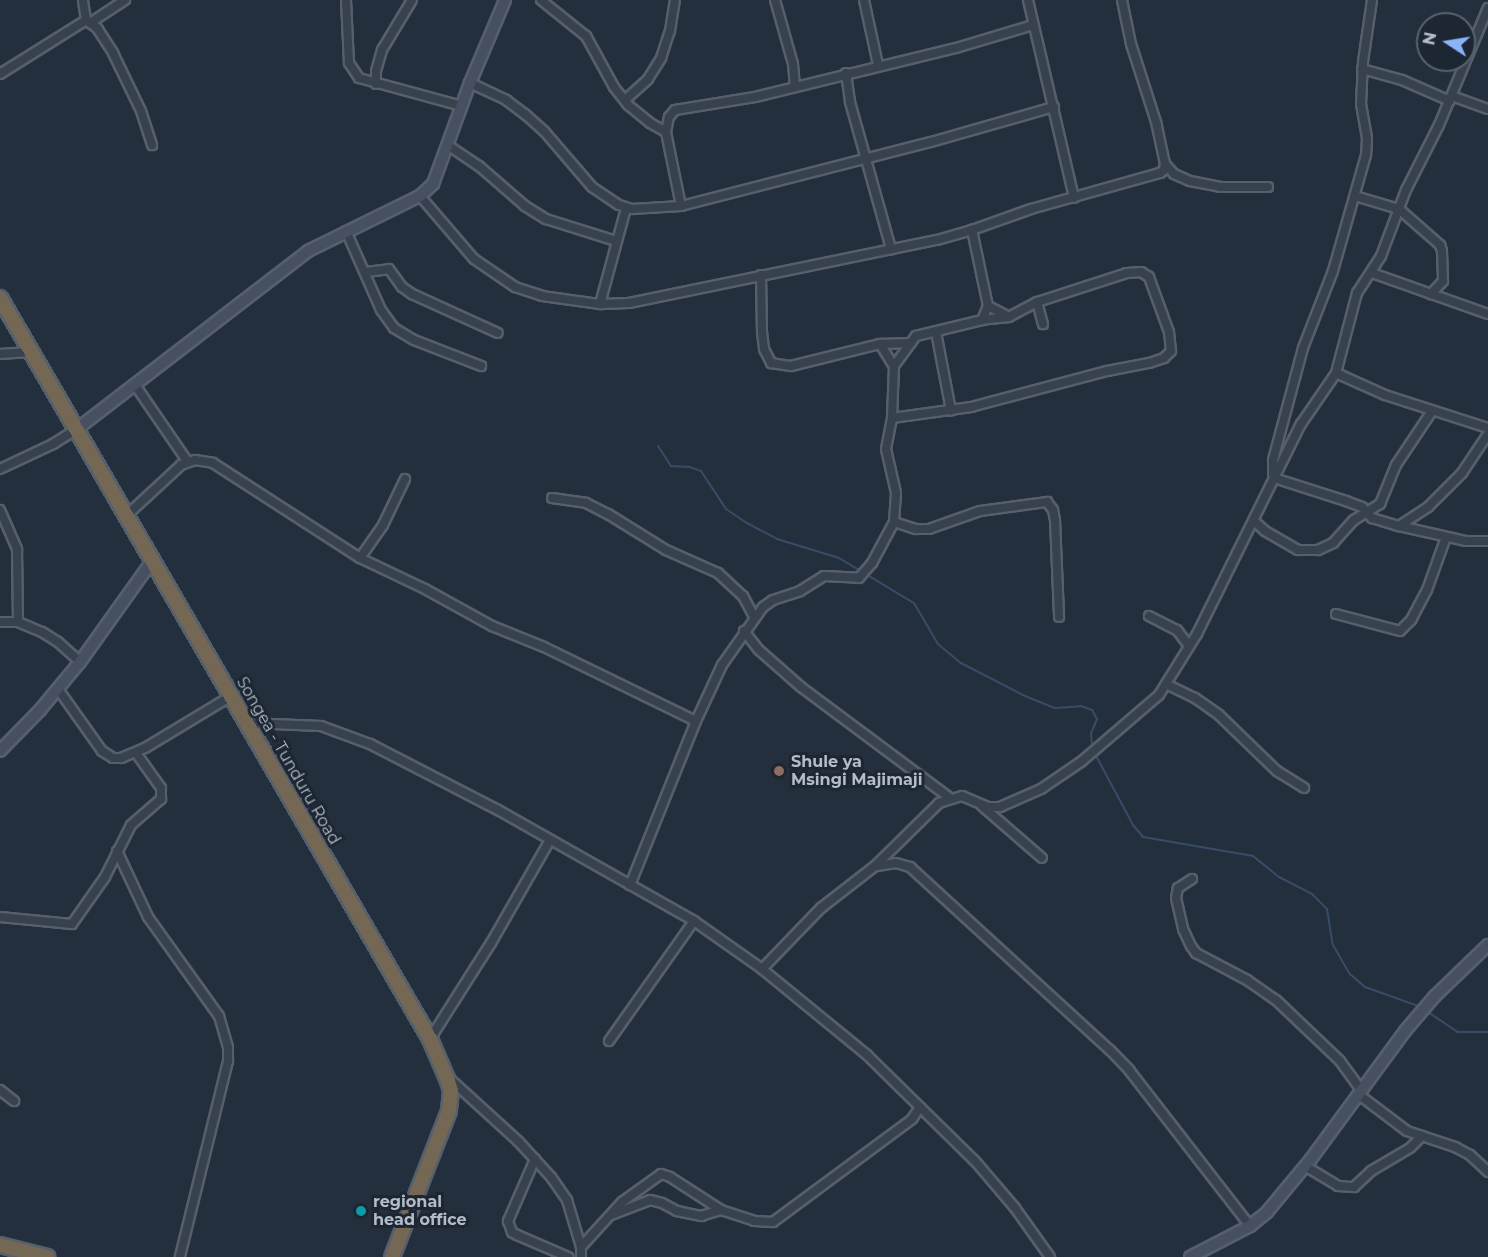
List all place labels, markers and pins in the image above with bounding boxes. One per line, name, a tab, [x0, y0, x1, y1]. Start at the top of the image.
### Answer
place label: Shule ya Msingi Majimaji	[791, 752, 923, 790]
marker: Shule ya Msingi Majimaji	[772, 764, 786, 778]
place label: regional head office	[373, 1192, 467, 1230]
marker: regional head office	[354, 1204, 368, 1218]

